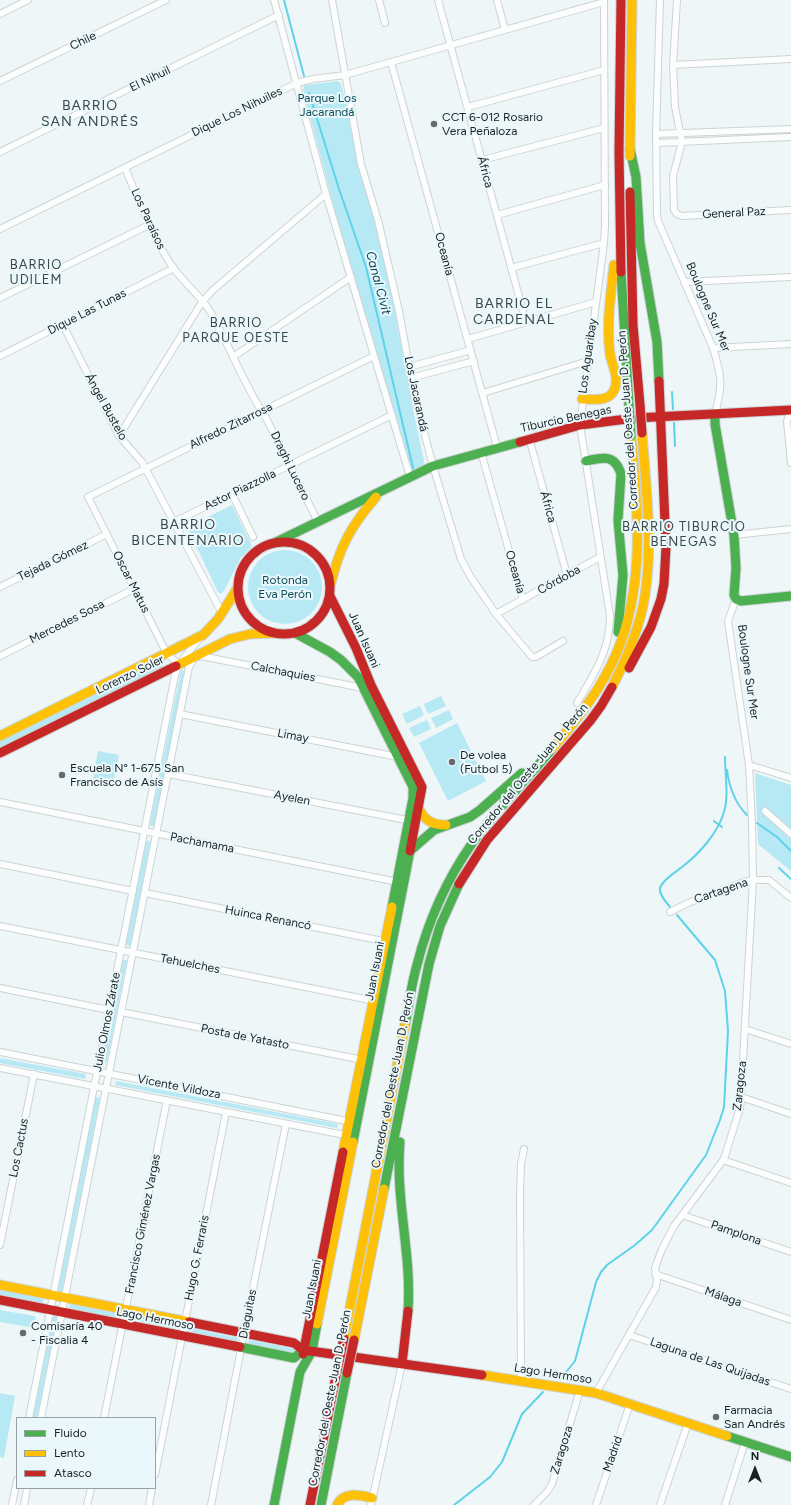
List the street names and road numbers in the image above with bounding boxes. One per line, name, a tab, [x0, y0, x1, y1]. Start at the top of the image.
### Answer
street label: Chile	[68, 29, 98, 53]
street label: El Nihuil	[127, 63, 173, 95]
street label: Dique Los Nihuiles	[189, 84, 285, 140]
street label: África	[474, 155, 496, 189]
street label: Los Paraísos	[128, 186, 168, 252]
street label: General Paz	[702, 204, 766, 222]
street label: Oceanía	[431, 231, 457, 277]
street label: Boulogne Sur Mer	[683, 260, 733, 354]
street label: Dique Las Tunas	[45, 286, 129, 338]
street label: Los Aguaribay	[576, 317, 600, 395]
street label: Corredor del Oeste Juan D. Perón	[615, 330, 641, 510]
street label: Los Jacarandá	[401, 355, 431, 433]
street label: Ángel Bustelo	[82, 371, 130, 443]
street label: Alfredo Zitarrosa	[187, 400, 275, 452]
street label: Tiburcio Benegas	[519, 402, 613, 436]
street label: Draghi Lucero	[267, 429, 313, 503]
street label: Astor Piazzolla	[202, 466, 278, 514]
street label: África	[537, 490, 559, 524]
street label: Tejada Gómez	[15, 538, 91, 584]
street label: Oscar Matus	[109, 549, 153, 615]
street label: Oceanía	[502, 549, 528, 595]
street label: Córdoba	[535, 562, 583, 598]
street label: Mercedes Sosa	[27, 597, 107, 647]
street label: Juan Isuani	[345, 610, 383, 670]
street label: Boulogne Sur Mer	[734, 624, 762, 720]
street label: Lorenzo Soler	[94, 652, 166, 698]
street label: Calchaquies	[250, 659, 316, 685]
street label: Corredor del Oeste Juan D. Perón	[465, 701, 591, 847]
street label: Limay	[276, 726, 310, 746]
street label: Ayelen	[273, 787, 311, 809]
street label: Pachamama	[169, 830, 235, 856]
street label: Cartagena	[692, 875, 750, 907]
street label: Huinca Renancó	[224, 903, 312, 933]
street label: Juan Isuani	[362, 940, 388, 1002]
street label: Tehuelches	[159, 951, 221, 977]
street label: Julio Olmos Zárate	[90, 971, 124, 1073]
street label: Corredor del Oeste Juan D. Perón	[369, 991, 417, 1169]
street label: Posta de Yatasto	[200, 1021, 290, 1053]
street label: Zaragoza	[730, 1060, 750, 1112]
street label: Vicente Vildoza	[136, 1072, 222, 1102]
street label: Los Cactus	[6, 1117, 32, 1179]
street label: Francisco Giménez Vargas	[122, 1153, 164, 1295]
street label: Hugo G. Ferraris	[182, 1214, 212, 1302]
street label: Pamplona	[709, 1218, 763, 1248]
street label: Juan Isuani	[299, 1258, 325, 1320]
street label: Málaga	[703, 1284, 743, 1310]
street label: Diaguitas	[236, 1288, 260, 1340]
street label: Lago Hermoso	[115, 1304, 195, 1334]
street label: Corredor del Oeste Juan D. Perón	[306, 1309, 354, 1487]
street label: Laguna de Las Quijadas	[648, 1335, 772, 1389]
street label: Lago Hermoso	[513, 1361, 593, 1387]
street label: Zaragoza	[548, 1424, 576, 1476]
street label: Madrid	[600, 1434, 626, 1474]

